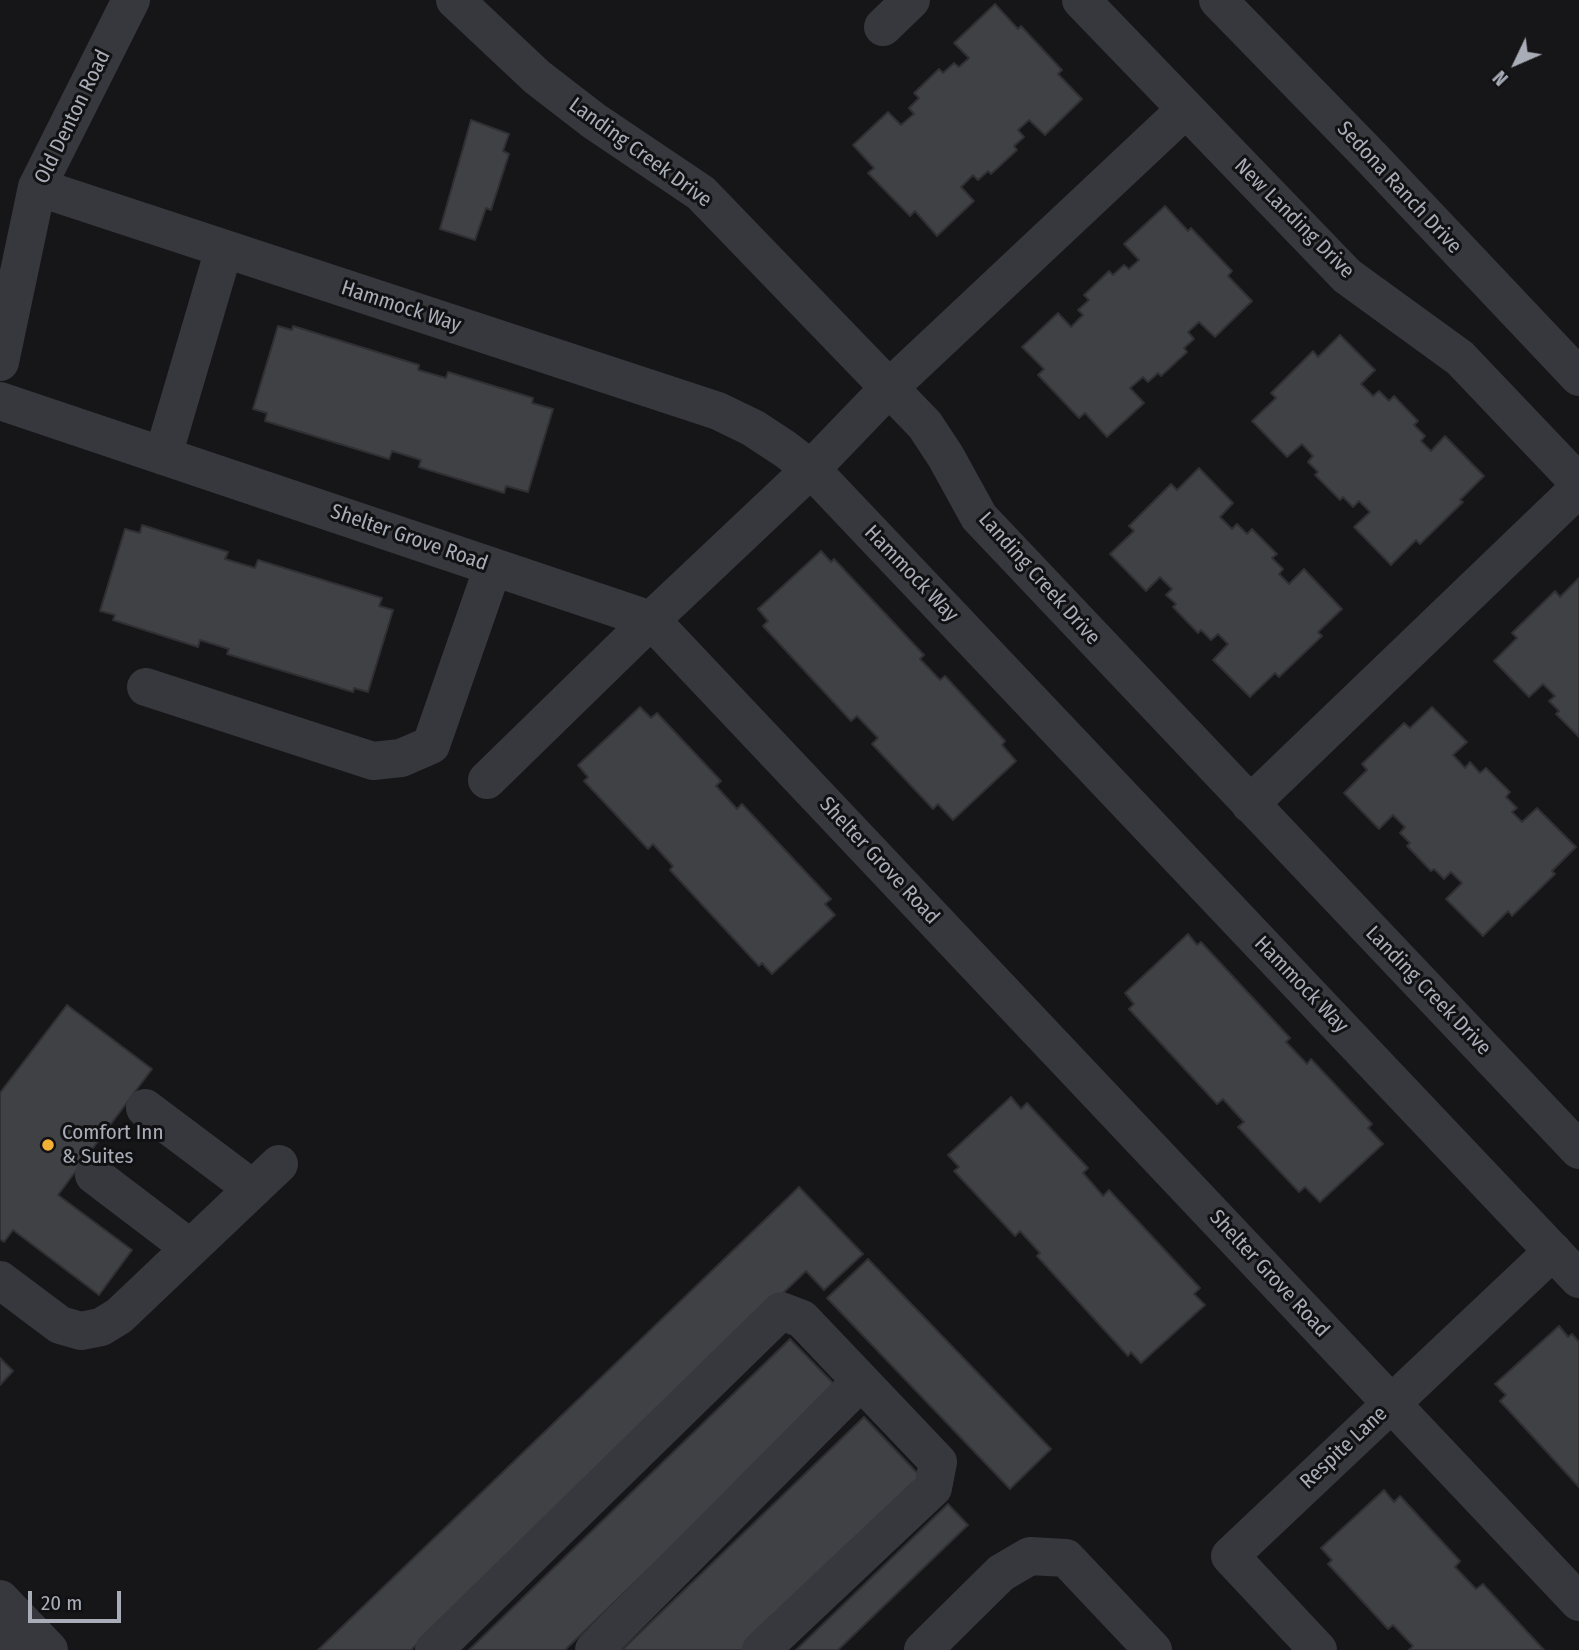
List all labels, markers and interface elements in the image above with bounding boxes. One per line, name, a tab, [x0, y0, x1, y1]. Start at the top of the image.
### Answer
north arrow	[1481, 28, 1551, 98]
street label: Old Denton Road	[30, 46, 116, 188]
text: N	[1488, 66, 1513, 90]
street label: Landing Creek Drive	[564, 93, 716, 213]
street label: Sedona Ranch Drive	[1331, 117, 1467, 259]
street label: New Landing Drive	[1229, 154, 1359, 284]
street label: Hammock Way	[338, 276, 464, 338]
street label: Shelter Grove Road	[327, 499, 491, 577]
street label: Landing Creek Drive	[973, 507, 1105, 651]
street label: Hammock Way	[859, 520, 963, 628]
street label: Shelter Grove Road	[814, 792, 944, 930]
street label: Landing Creek Drive	[1360, 921, 1496, 1061]
street label: Hammock Way	[1249, 931, 1353, 1039]
place label: Comfort Inn & Suites	[62, 1120, 163, 1170]
marker: Comfort Inn & Suites	[40, 1137, 56, 1153]
street label: Shelter Grove Road	[1204, 1205, 1334, 1343]
street label: Respite Lane	[1295, 1401, 1393, 1495]
scale bar	[32, 1576, 124, 1620]
text: 20 m	[41, 1590, 82, 1616]

